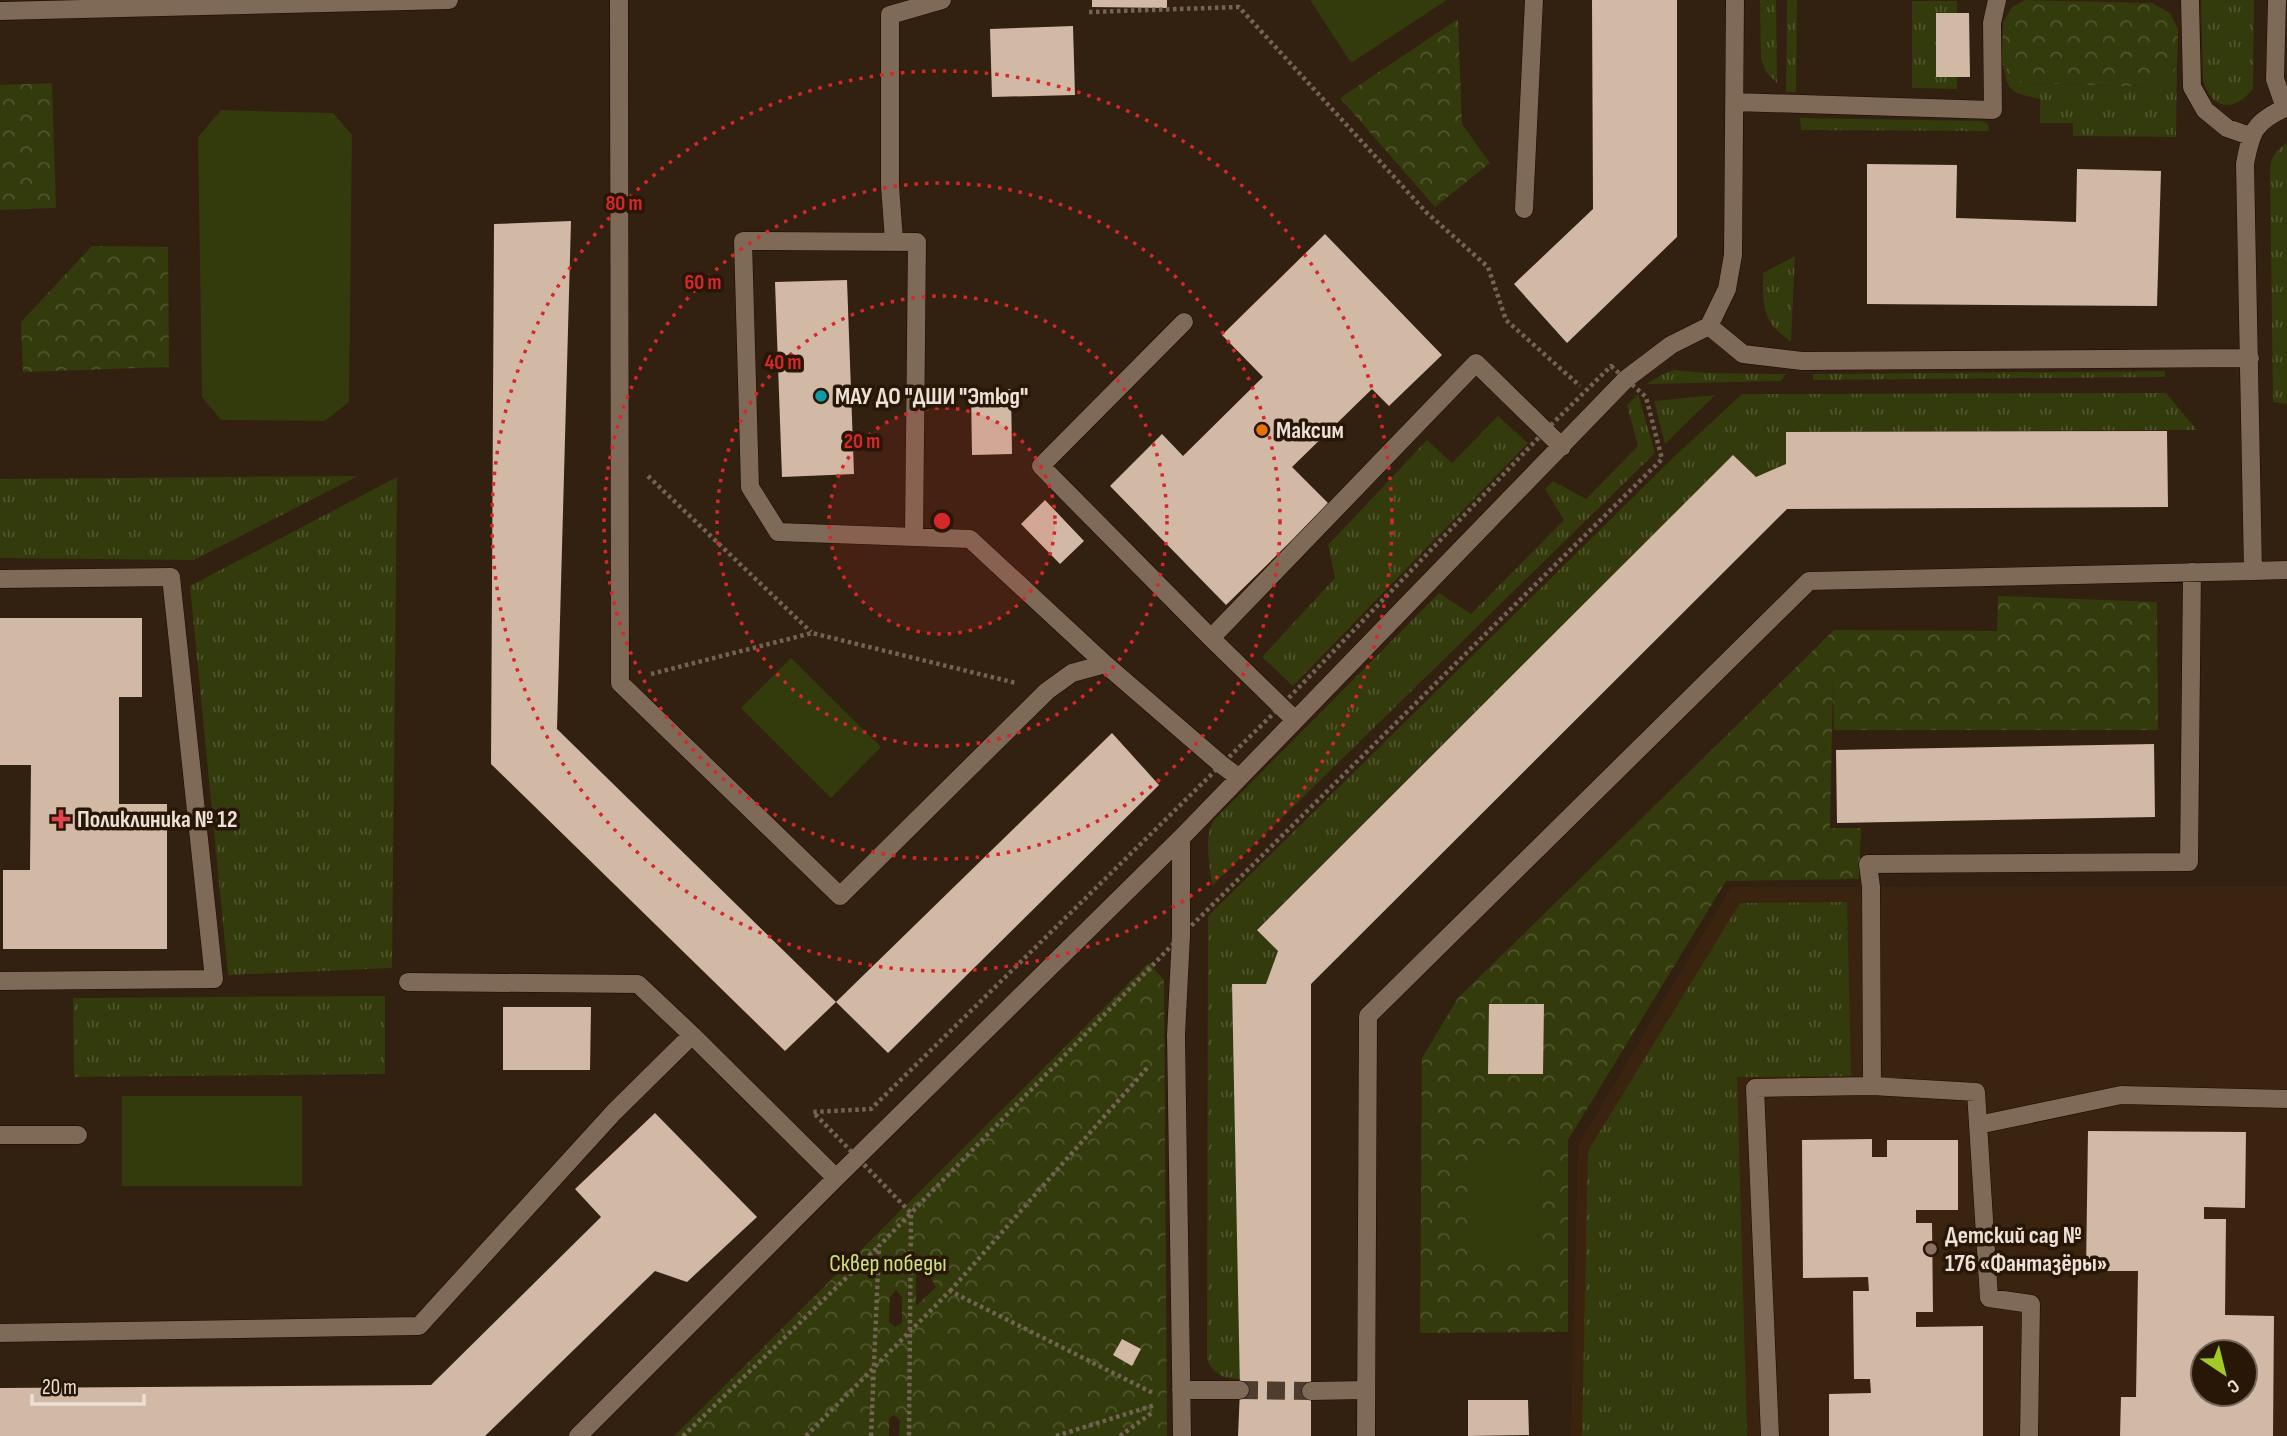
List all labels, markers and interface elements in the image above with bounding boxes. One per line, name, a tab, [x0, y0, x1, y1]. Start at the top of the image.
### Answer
text: 80 m	[605, 191, 643, 216]
text: 60 m	[684, 270, 722, 295]
text: 40 m	[765, 350, 801, 375]
place label: МАУ ДО "ДШИ "Этюд"	[835, 382, 1028, 411]
marker: МАУ ДО "ДШИ "Этюд"	[813, 388, 829, 404]
place label: Максим	[1276, 416, 1344, 445]
marker: Максим	[1254, 422, 1270, 438]
text: 20 m	[844, 429, 880, 454]
centre of rings	[930, 509, 954, 533]
place label: Поликлиника № 12	[77, 805, 238, 834]
marker: Поликлиника № 12	[51, 809, 71, 829]
place label: Детский сад № 176 «Фантазёры»	[1945, 1221, 2107, 1278]
marker: Детский сад № 176 «Фантазёры»	[1923, 1241, 1939, 1257]
park label: Сквер победы	[829, 1249, 947, 1278]
north arrow	[2189, 1338, 2259, 1408]
scale bar	[32, 1362, 144, 1406]
text: С	[2222, 1373, 2243, 1398]
text: 20 m	[42, 1375, 77, 1400]

